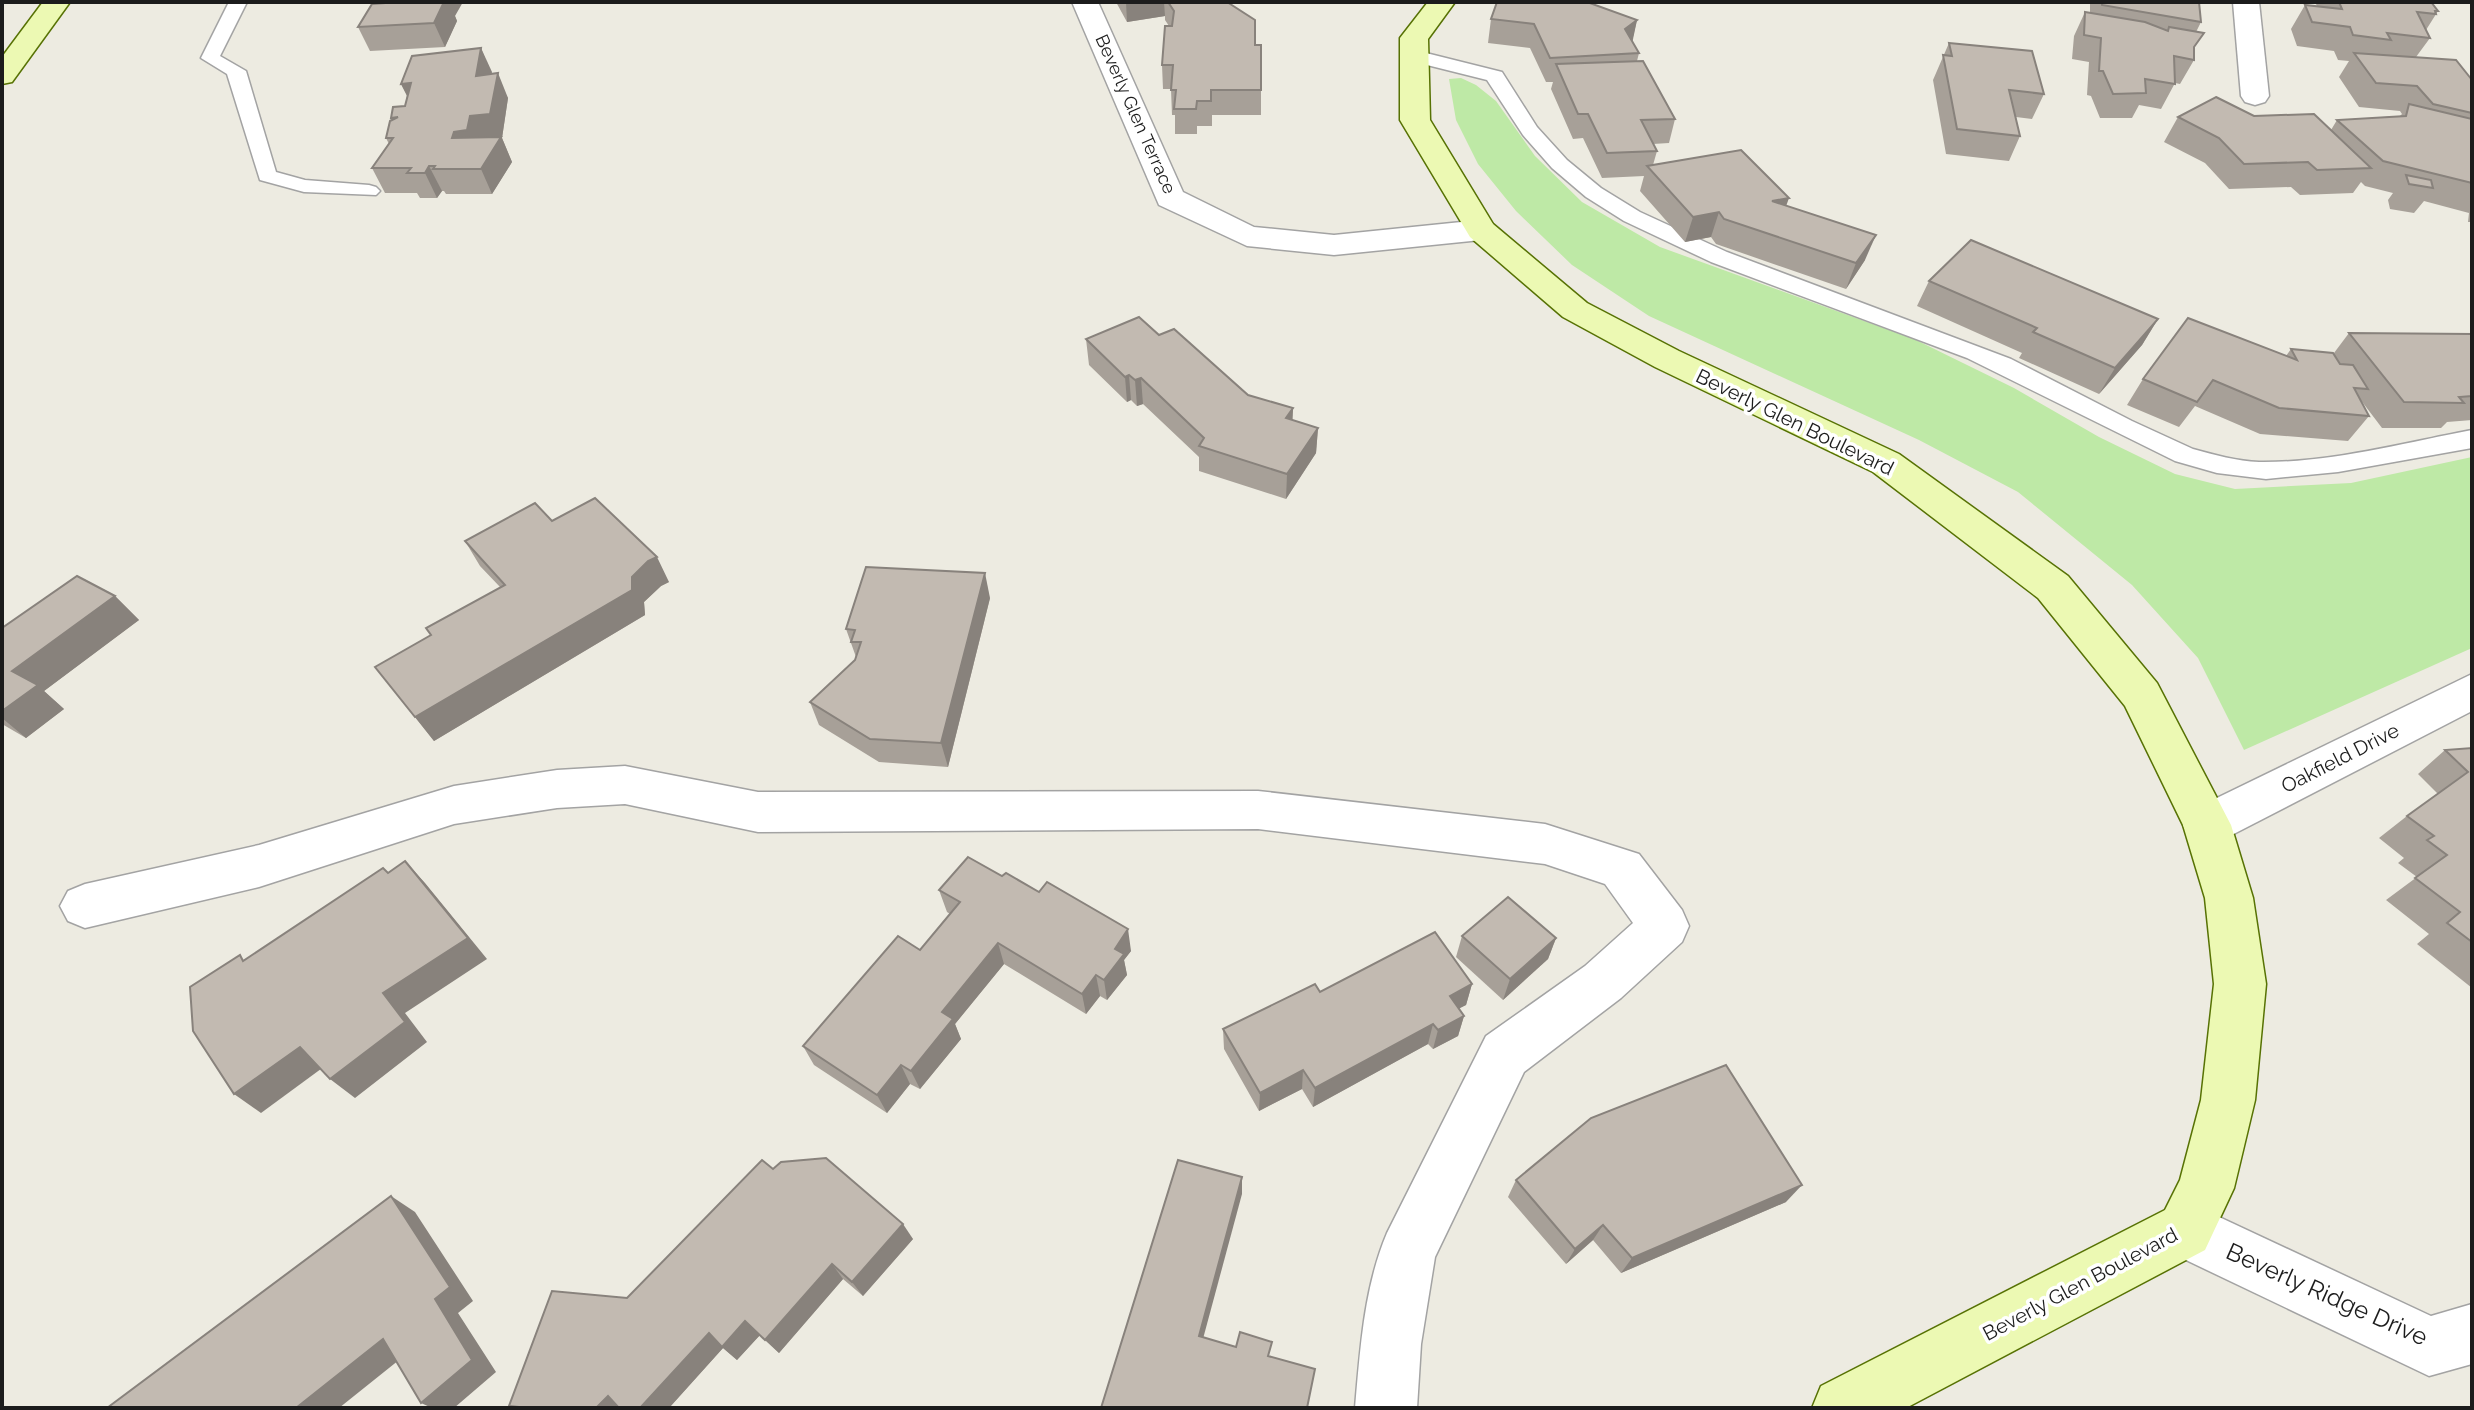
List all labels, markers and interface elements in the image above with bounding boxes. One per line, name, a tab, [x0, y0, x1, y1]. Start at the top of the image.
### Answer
street label: Beverly Glen Terrace	[1091, 31, 1181, 197]
street label: Beverly Glen Boulevard	[1692, 364, 1898, 480]
street label: Oakfield Drive	[2277, 718, 2403, 798]
street label: Beverly Glen Boulevard	[1979, 1222, 2181, 1346]
street label: Beverly Ridge Drive	[2222, 1237, 2432, 1351]

